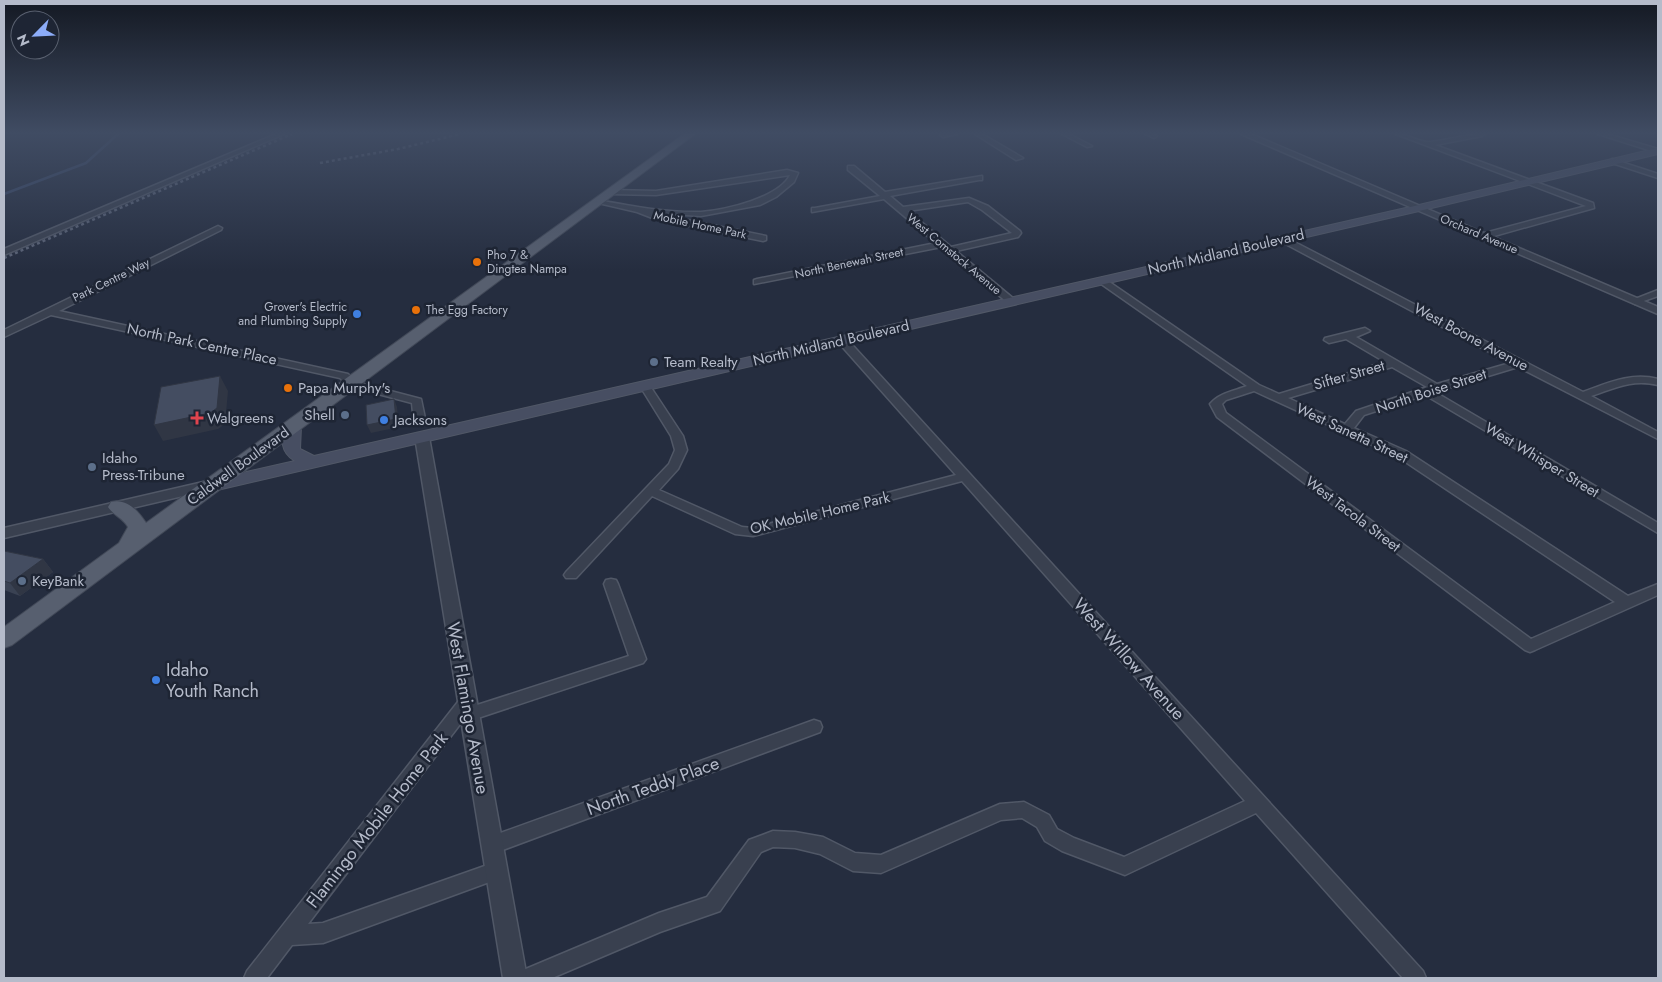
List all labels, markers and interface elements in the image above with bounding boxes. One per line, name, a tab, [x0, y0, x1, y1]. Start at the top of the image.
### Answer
north arrow	[10, 10, 60, 60]
text: N	[12, 31, 35, 49]
street label: Mobile Home Park	[652, 206, 749, 244]
street label: West Comstock Avenue	[903, 209, 1005, 299]
street label: Orchard Avenue	[1437, 209, 1521, 259]
street label: North Midland Boulevard	[1146, 223, 1306, 281]
street label: North Benewah Street	[793, 243, 905, 283]
place label: Pho 7 & Dingtea Nampa	[487, 246, 567, 278]
street label: Park Centre Way	[69, 253, 153, 306]
marker: Pho 7 & Dingtea Nampa	[471, 256, 483, 268]
street label: West Boone Avenue	[1410, 297, 1533, 377]
place label: Grover's Electric and Plumbing Supply	[238, 298, 348, 330]
place label: The Egg Factory	[426, 301, 509, 319]
marker: The Egg Factory	[410, 304, 422, 316]
marker: Grover's Electric and Plumbing Supply	[351, 308, 363, 320]
street label: North Midland Boulevard	[751, 314, 911, 372]
street label: North Park Centre Place	[125, 317, 279, 371]
place label: Team Realty	[664, 351, 738, 373]
street label: Sifter Street	[1311, 354, 1388, 396]
marker: Team Realty	[648, 356, 660, 368]
street label: North Boise Street	[1373, 363, 1490, 419]
place label: Papa Murphy's	[298, 377, 390, 399]
marker: Papa Murphy's	[282, 382, 294, 394]
street label: West Sanetta Street	[1292, 397, 1412, 469]
place label: Shell	[304, 404, 335, 426]
place label: Walgreens	[207, 407, 274, 429]
marker: Shell	[339, 409, 351, 421]
place label: Jacksons	[392, 409, 447, 431]
marker: Walgreens	[191, 412, 203, 424]
marker: Jacksons	[378, 414, 390, 426]
street label: West Whisper Street	[1481, 417, 1604, 503]
street label: Caldwell Boulevard	[182, 421, 294, 511]
place label: Idaho Press-Tribune	[102, 447, 185, 486]
marker: Idaho Press-Tribune	[86, 461, 98, 473]
street label: West Tacola Street	[1301, 471, 1406, 557]
street label: OK Mobile Home Park	[748, 486, 892, 540]
place label: KeyBank	[32, 570, 85, 592]
marker: KeyBank	[16, 575, 28, 587]
street label: West Willow Avenue	[1067, 592, 1191, 726]
street label: West Flamingo Avenue	[440, 620, 496, 796]
place label: Idaho Youth Ranch	[166, 657, 259, 704]
marker: Idaho Youth Ranch	[150, 674, 162, 686]
street label: Flamingo Mobile Home Park	[300, 726, 454, 914]
street label: North Teddy Place	[583, 750, 723, 822]

